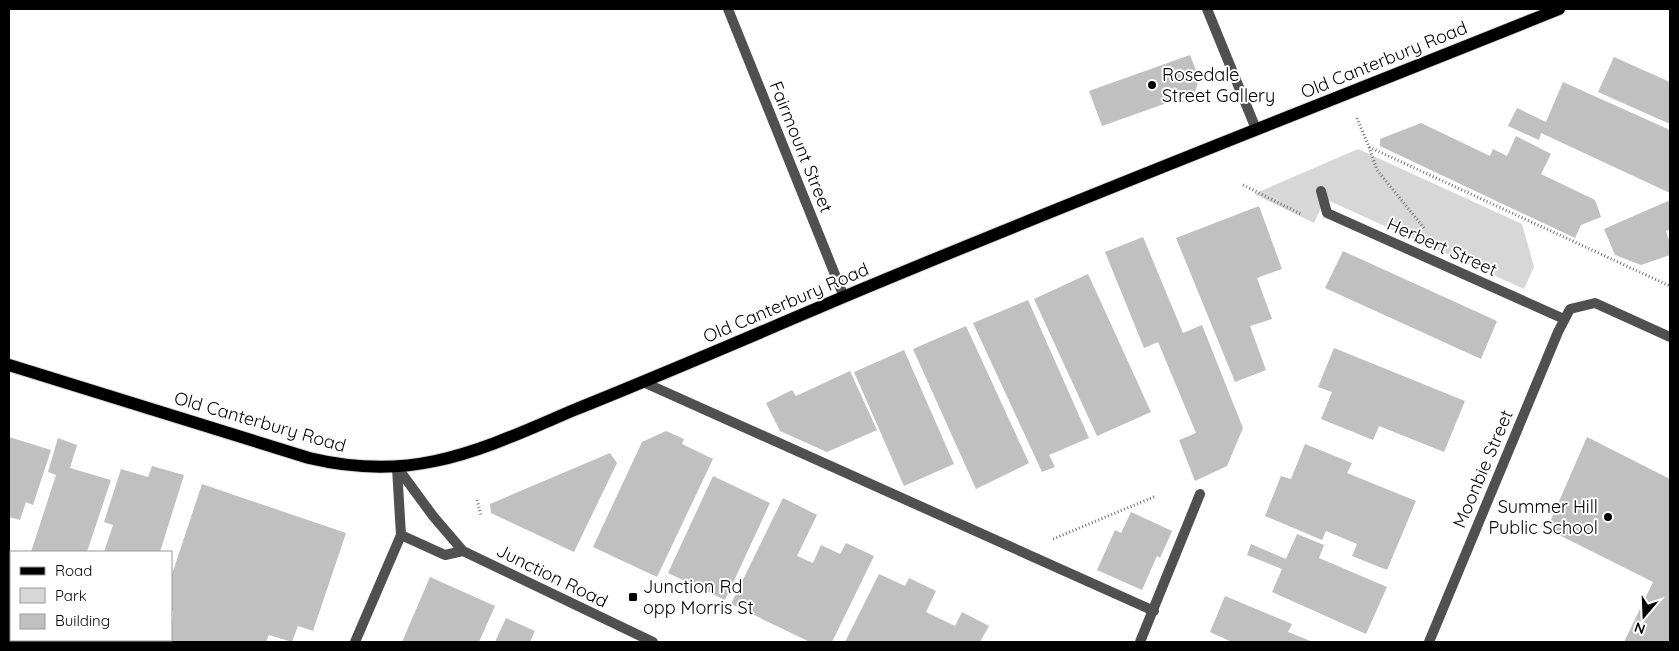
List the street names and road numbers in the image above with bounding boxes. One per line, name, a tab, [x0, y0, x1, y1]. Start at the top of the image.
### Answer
street label: Old Canterbury Road	[1297, 16, 1470, 103]
street label: Fairmount Street	[765, 78, 838, 216]
street label: Herbert Street	[1383, 212, 1501, 281]
street label: Old Canterbury Road	[700, 257, 872, 348]
street label: Old Canterbury Road	[172, 386, 349, 457]
street label: Moonbie Street	[1447, 406, 1518, 531]
street label: Junction Road	[493, 539, 612, 612]

